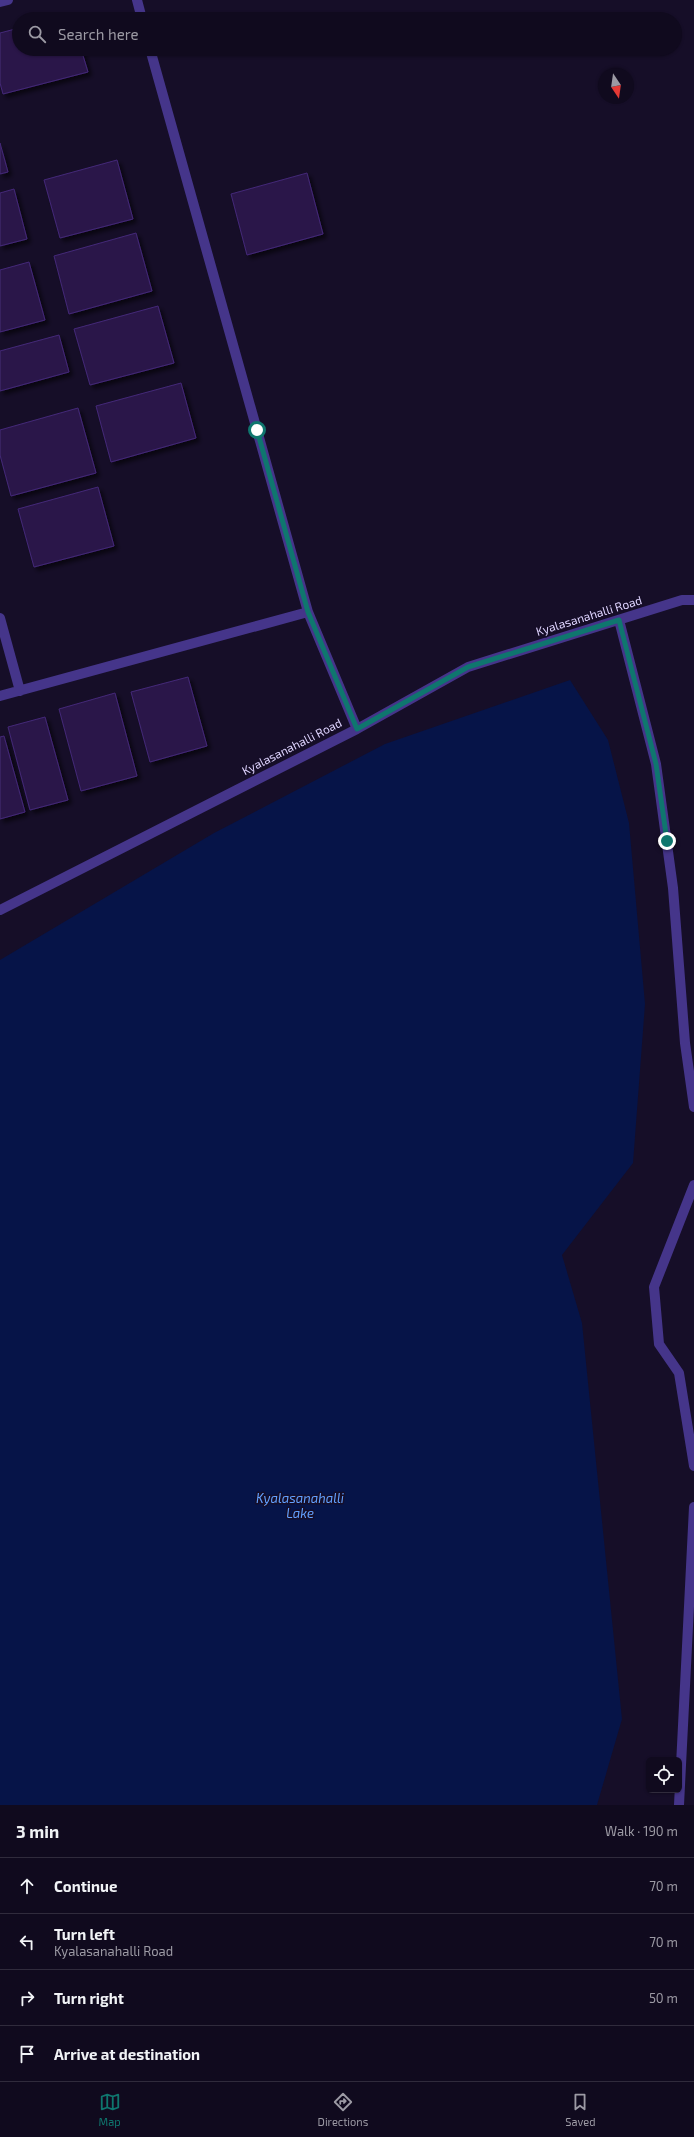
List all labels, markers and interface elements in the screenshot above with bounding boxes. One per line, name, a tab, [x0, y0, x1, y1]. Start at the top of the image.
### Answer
search box	[12, 12, 682, 56]
icon: search	[26, 23, 48, 45]
text: Search here	[58, 25, 139, 43]
north arrow	[598, 68, 634, 104]
route start	[248, 421, 266, 439]
street label: Kyalasanahalli Road	[534, 592, 643, 638]
street label: Kyalasanahalli Road	[239, 715, 344, 777]
route end	[658, 832, 676, 850]
water label: Kyalasanahalli Lake	[256, 1490, 344, 1521]
map controls	[646, 1757, 682, 1793]
button: locate	[646, 1757, 682, 1793]
text: 3 min	[16, 1821, 59, 1841]
text: Walk · 190 m	[605, 1823, 678, 1839]
icon: ahead	[16, 1875, 38, 1897]
text: Continue	[54, 1877, 117, 1895]
text: 70 m	[649, 1878, 678, 1894]
text: Turn left	[54, 1925, 115, 1943]
icon: left	[16, 1931, 38, 1953]
text: 70 m	[649, 1934, 678, 1950]
text: Kyalasanahalli Road	[54, 1943, 173, 1959]
icon: right	[16, 1987, 38, 2009]
text: Turn right	[54, 1989, 124, 2007]
text: 50 m	[649, 1990, 678, 2006]
icon: arrive	[16, 2043, 38, 2065]
text: Arrive at destination	[54, 2045, 200, 2063]
tab: Map	[99, 2091, 121, 2128]
tab: Directions	[318, 2091, 368, 2128]
tab: Saved	[565, 2091, 596, 2128]

